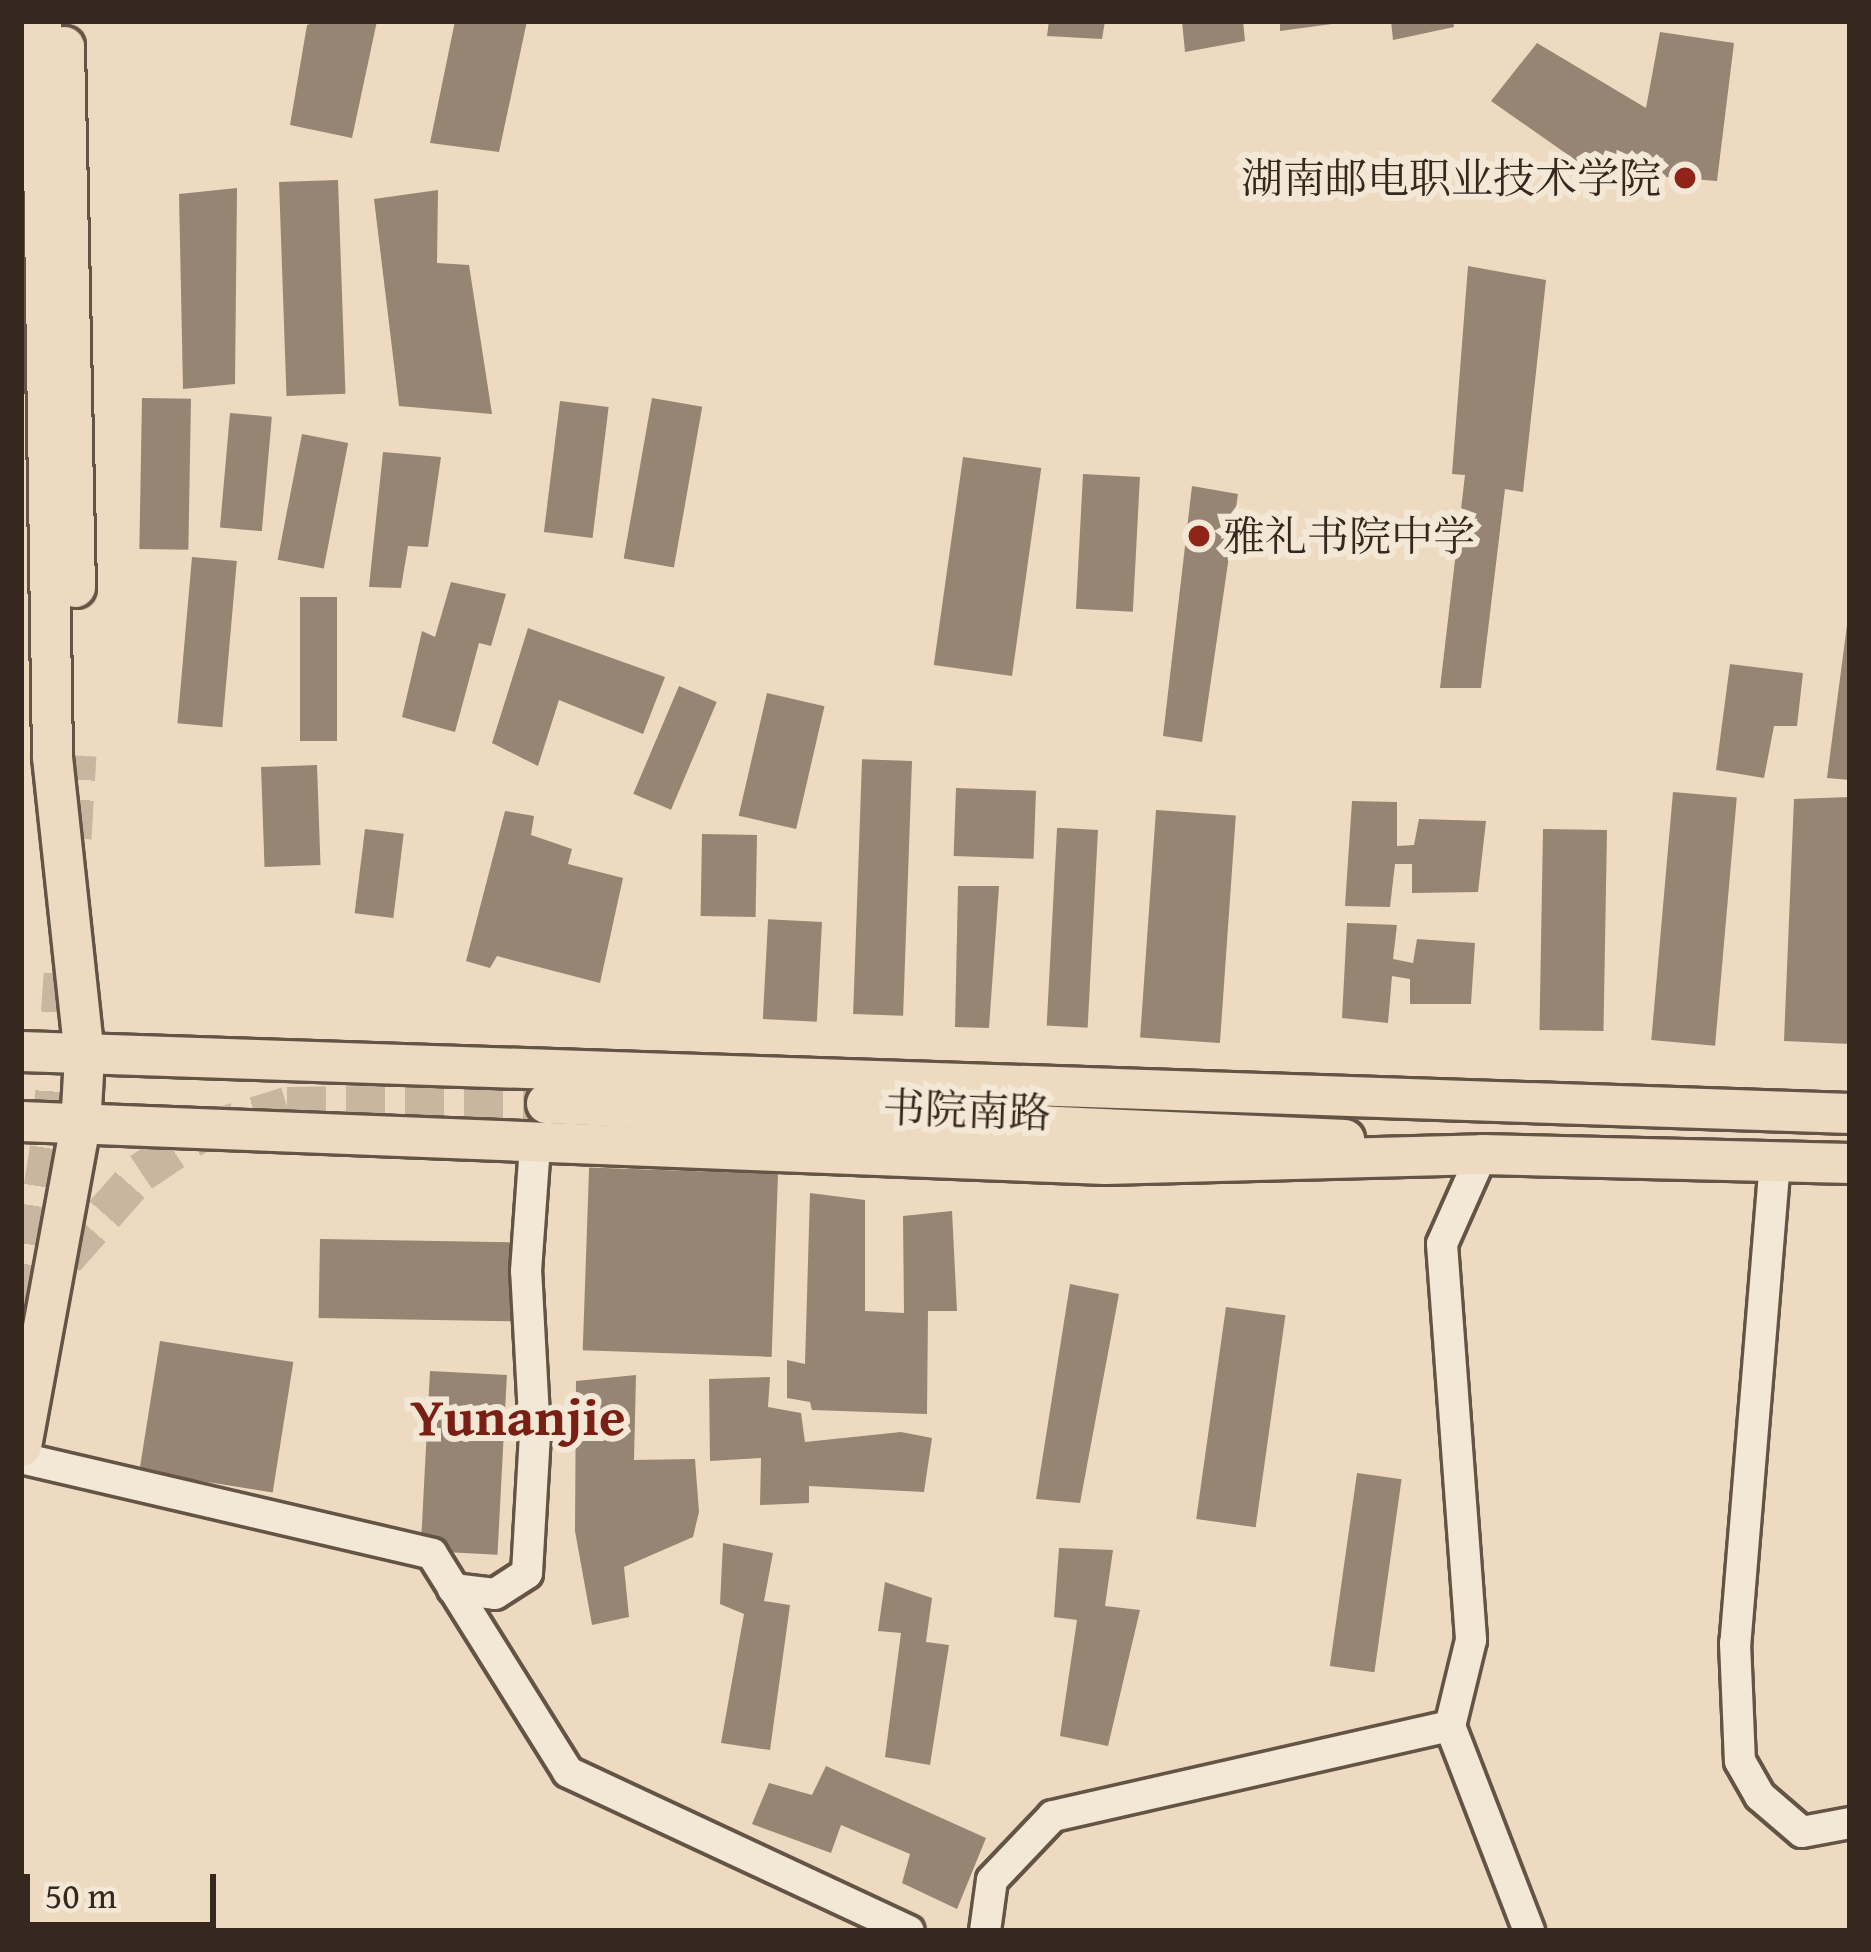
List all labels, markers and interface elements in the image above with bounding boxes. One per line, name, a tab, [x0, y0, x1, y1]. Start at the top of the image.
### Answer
place label: 湖南邮电职业技术学院	[1241, 153, 1661, 203]
marker: 湖南邮电职业技术学院	[1672, 165, 1698, 191]
place label: 雅礼书院中学	[1223, 511, 1475, 561]
marker: 雅礼书院中学	[1186, 523, 1212, 549]
street label: 书院南路	[882, 1082, 1052, 1138]
district label: Yunanjie	[410, 1384, 626, 1448]
scale bar	[30, 1850, 222, 1924]
text: 50 m	[45, 1868, 117, 1921]

